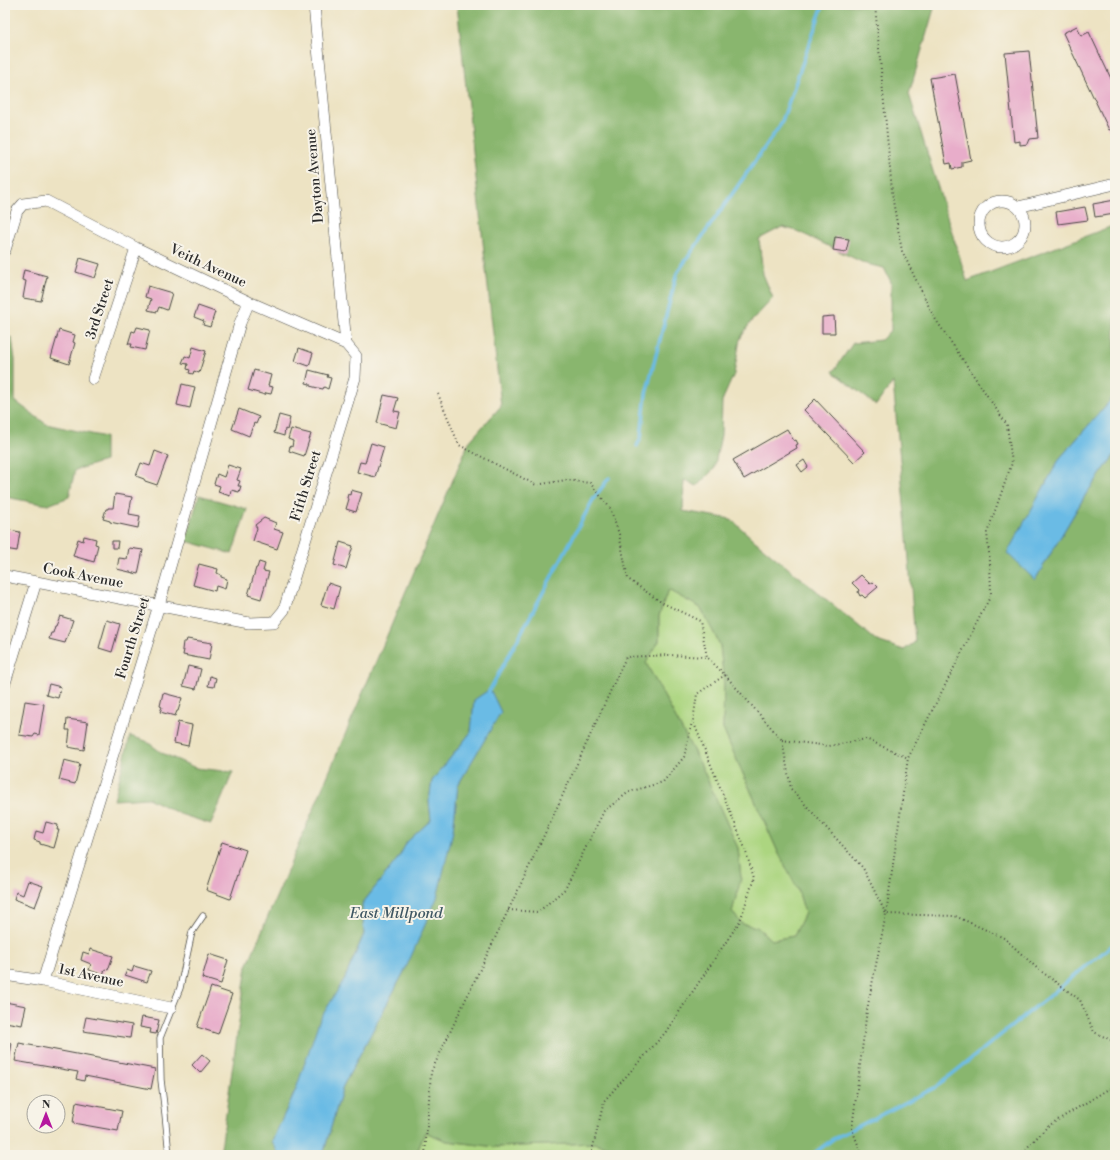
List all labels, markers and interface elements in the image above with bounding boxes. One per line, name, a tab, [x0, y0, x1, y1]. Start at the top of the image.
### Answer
street label: Dayton Avenue	[302, 128, 328, 224]
street label: Veith Avenue	[166, 240, 249, 292]
street label: 3rd Street	[82, 276, 118, 342]
street label: Fifth Street	[287, 448, 325, 524]
street label: Cook Avenue	[41, 559, 125, 593]
street label: Fourth Street	[112, 595, 154, 681]
water label: East Millpond	[349, 904, 443, 923]
street label: 1st Avenue	[57, 960, 125, 992]
north arrow	[26, 1094, 66, 1134]
text: N	[42, 1098, 51, 1112]

